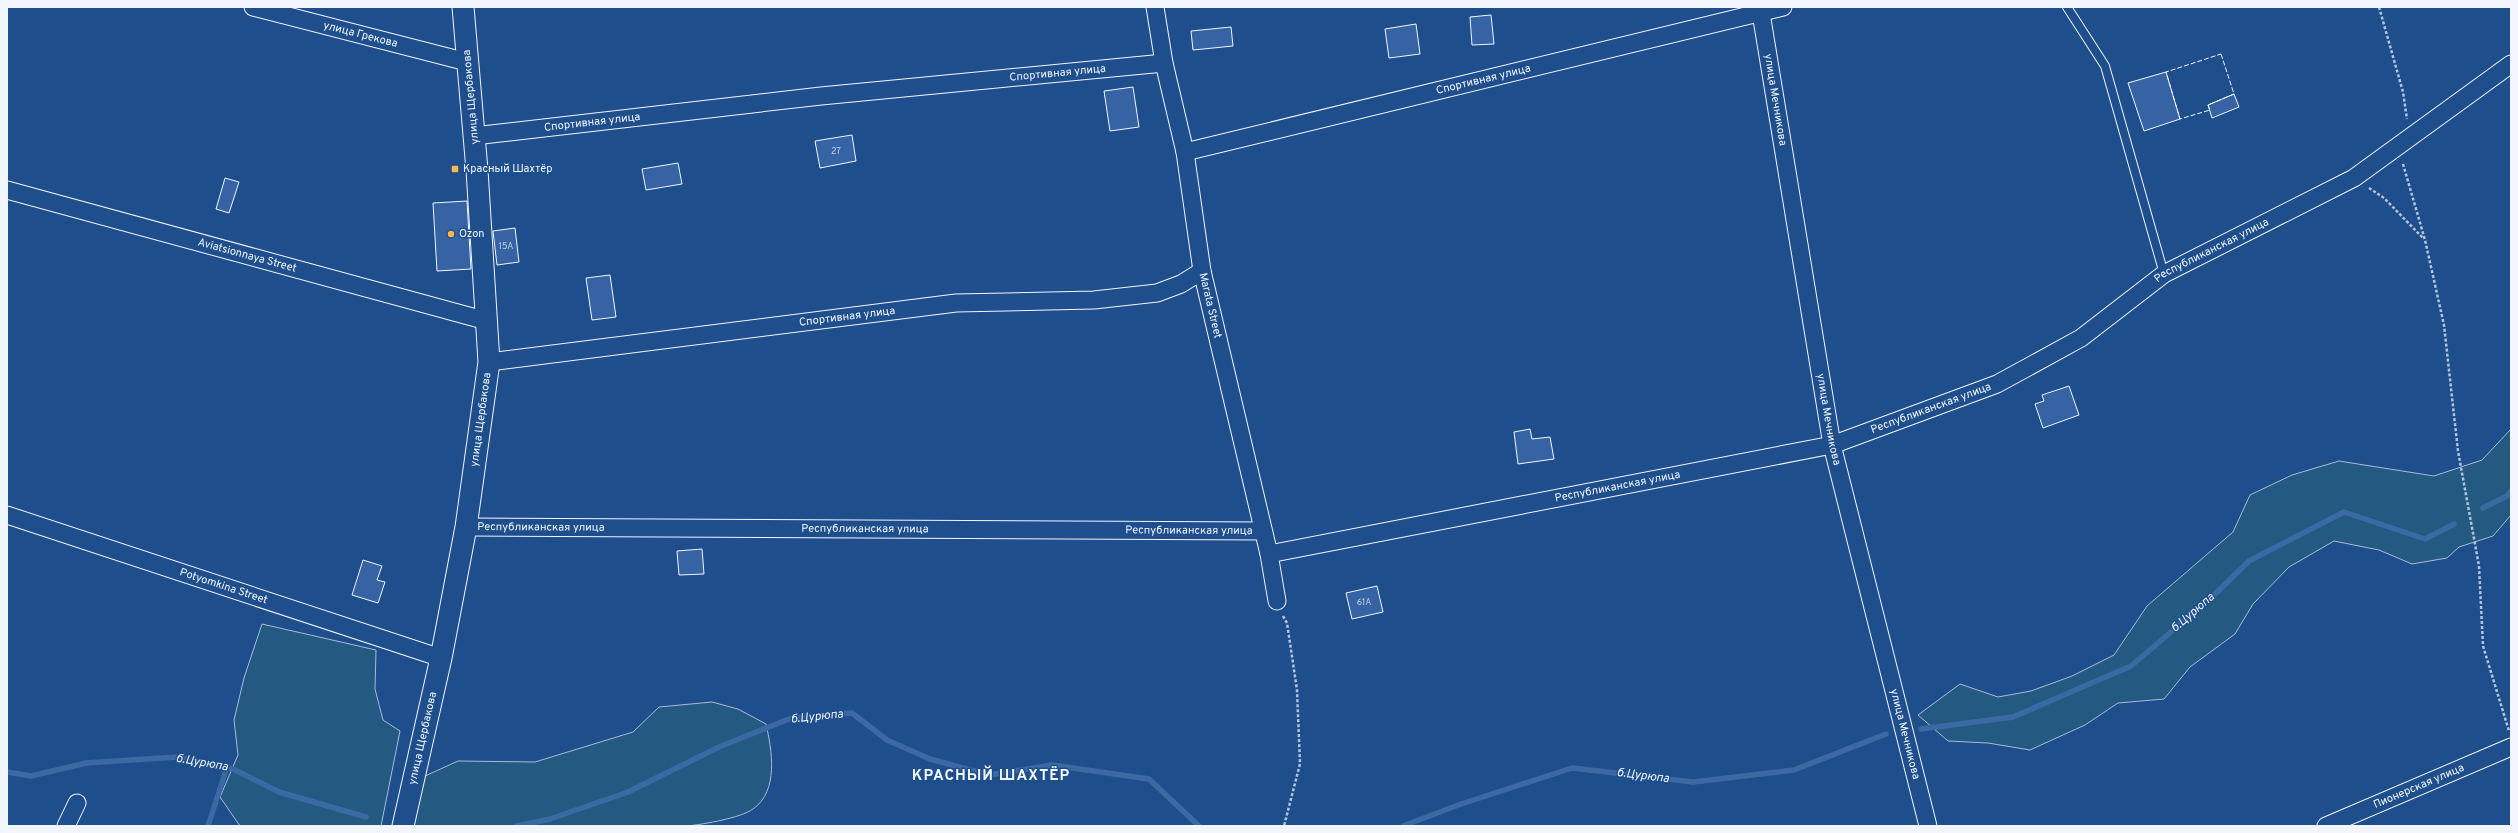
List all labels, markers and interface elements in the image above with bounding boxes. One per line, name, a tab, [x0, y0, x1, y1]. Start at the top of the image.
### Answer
street label: улица Грекова	[322, 18, 399, 51]
street label: улица Щербакова	[460, 49, 482, 145]
street label: улица Мечникова	[1761, 53, 1790, 147]
street label: Спортивная улица	[1435, 61, 1532, 98]
street label: Спортивная улица	[1009, 62, 1107, 85]
street label: Спортивная улица	[543, 110, 641, 135]
house number: 27	[831, 146, 841, 157]
place label: Красный Шахтёр	[463, 162, 552, 176]
marker: Красный Шахтёр	[450, 164, 460, 174]
street label: Республиканская улица	[2151, 215, 2271, 286]
place label: Ozon	[459, 227, 485, 241]
marker: Ozon	[446, 229, 456, 239]
street label: Aviatsionnaya Street	[196, 235, 298, 276]
house number: 15А	[499, 241, 513, 252]
street label: Marata Street	[1196, 271, 1225, 340]
street label: Спортивная улица	[798, 304, 896, 330]
street label: улица Щербакова	[467, 371, 494, 468]
street label: улица Мечникова	[1813, 372, 1844, 467]
street label: Республиканская улица	[1869, 380, 1993, 437]
street label: Республиканская улица	[1554, 468, 1682, 505]
street label: Республиканская улица	[477, 520, 605, 535]
street label: Республиканская улица	[801, 522, 929, 536]
street label: Республиканская улица	[1125, 523, 1253, 538]
street label: Potyomkina Street	[178, 565, 269, 607]
water label: б.Цурюпа	[2168, 589, 2219, 636]
house number: 61А	[1357, 597, 1371, 608]
street label: улица Мечникова	[1887, 687, 1923, 781]
street label: улица Щербакова	[406, 690, 440, 786]
water label: б.Цурюпа	[790, 706, 845, 728]
water label: б.Цурюпа	[175, 751, 230, 776]
street label: Пионерская улица	[2371, 761, 2467, 812]
district label: КРАСНЫЙ ШАХТЁР	[912, 765, 1070, 786]
water label: б.Цурюпа	[1616, 765, 1671, 787]

